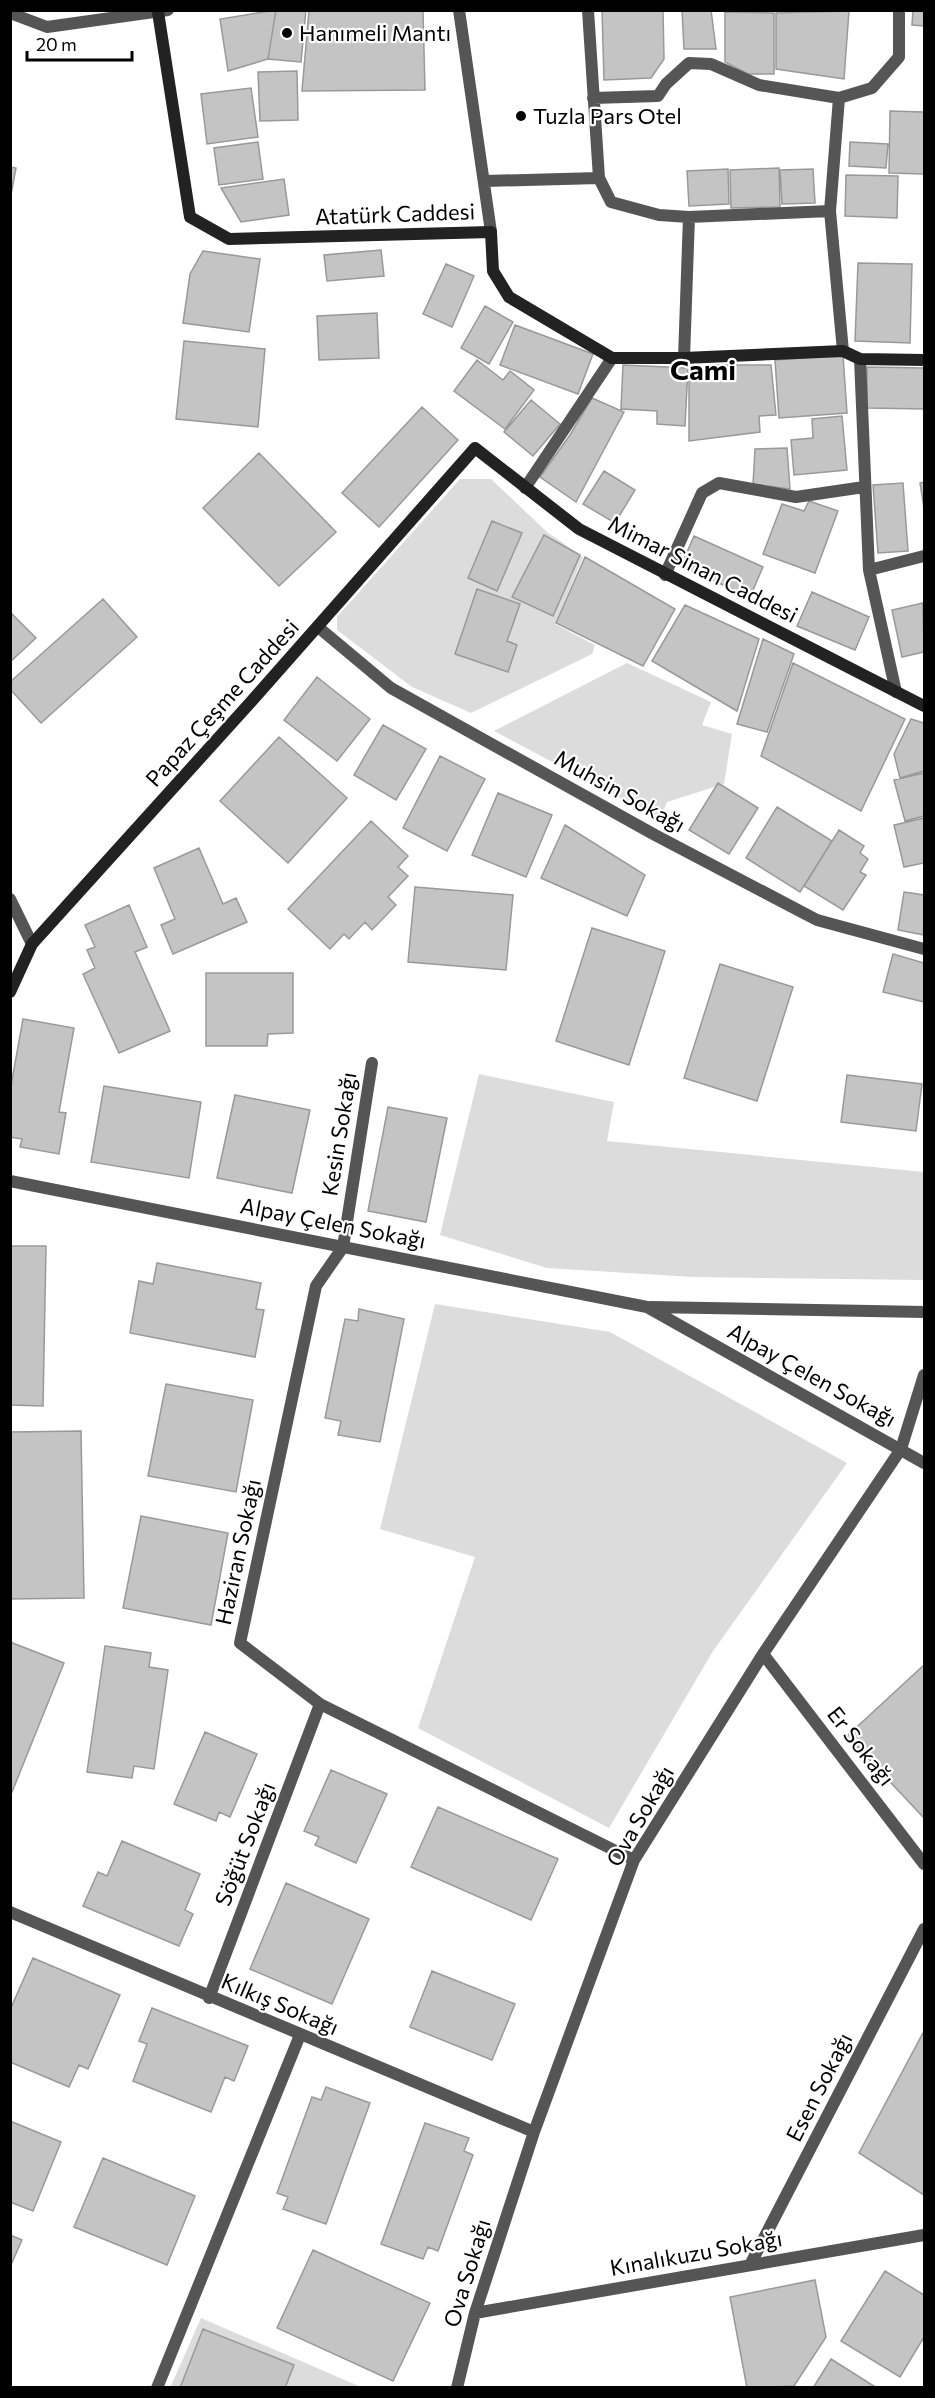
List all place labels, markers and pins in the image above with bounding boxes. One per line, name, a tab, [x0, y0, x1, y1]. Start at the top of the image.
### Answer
place label: Hanımeli Mantı	[299, 19, 451, 46]
marker: Hanımeli Mantı	[280, 26, 294, 40]
place label: Tuzla Pars Otel	[533, 102, 682, 129]
marker: Tuzla Pars Otel	[514, 109, 528, 123]

